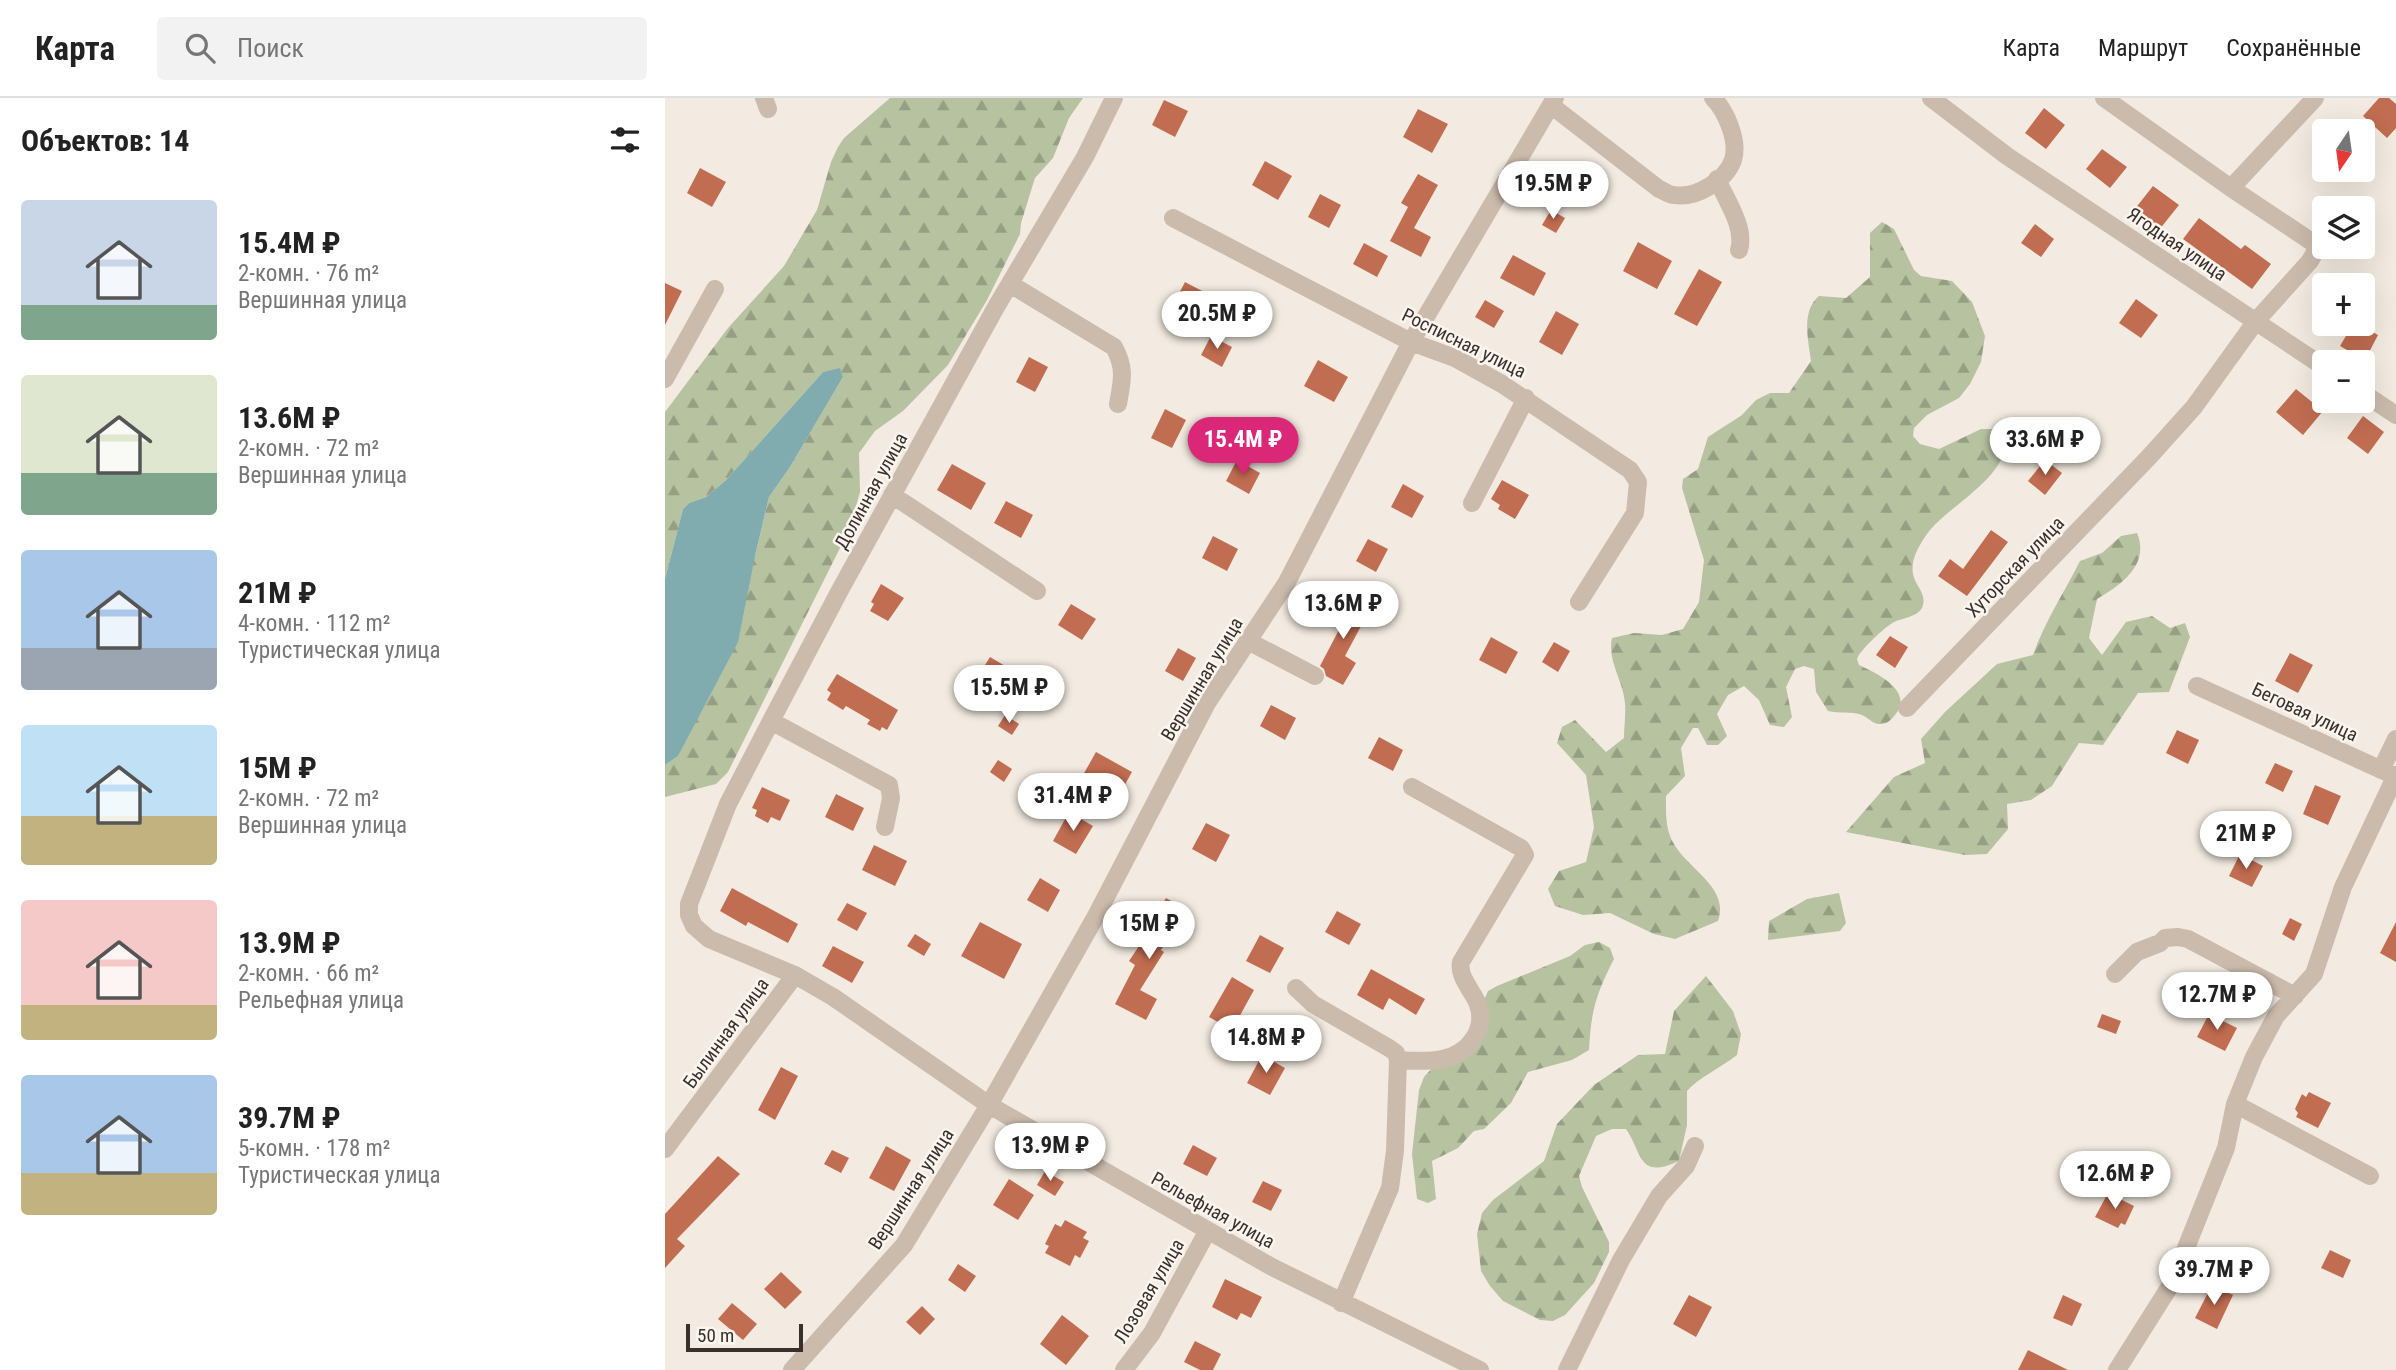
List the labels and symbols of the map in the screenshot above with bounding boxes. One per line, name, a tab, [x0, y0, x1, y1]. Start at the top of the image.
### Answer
north arrow	[2312, 119, 2375, 182]
pin: 19.5M ₽	[1488, 162, 1618, 221]
street label: Ягодная улица	[2123, 202, 2231, 286]
pin: 20.5M ₽	[1152, 292, 1282, 351]
street label: Росписная улица	[1398, 303, 1530, 383]
pin: 15.4M ₽	[1178, 418, 1308, 477]
pin: 33.6M ₽	[1980, 418, 2110, 477]
street label: Долинная улица	[830, 429, 912, 553]
street label: Хуторская улица	[1961, 512, 2069, 622]
pin: 13.6M ₽	[1278, 582, 1408, 641]
street label: Вершинная улица	[1156, 613, 1248, 745]
pin: 15.5M ₽	[944, 666, 1074, 725]
street label: Беговая улица	[2249, 678, 2361, 746]
pin: 31.4M ₽	[1008, 774, 1138, 833]
pin: 21M ₽	[2197, 812, 2295, 871]
pin: 15M ₽	[1100, 902, 1198, 961]
pin: 12.7M ₽	[2152, 972, 2282, 1032]
street label: Былинная улица	[678, 973, 774, 1093]
pin: 14.8M ₽	[1201, 1016, 1331, 1075]
street label: Вершинная улица	[863, 1124, 959, 1254]
pin: 13.9M ₽	[985, 1124, 1115, 1183]
pin: 12.6M ₽	[2050, 1152, 2180, 1211]
street label: Рельефная улица	[1147, 1167, 1279, 1253]
street label: Лозовая улица	[1109, 1235, 1189, 1347]
pin: 39.7M ₽	[2149, 1248, 2279, 1307]
scale bar	[686, 1321, 803, 1353]

